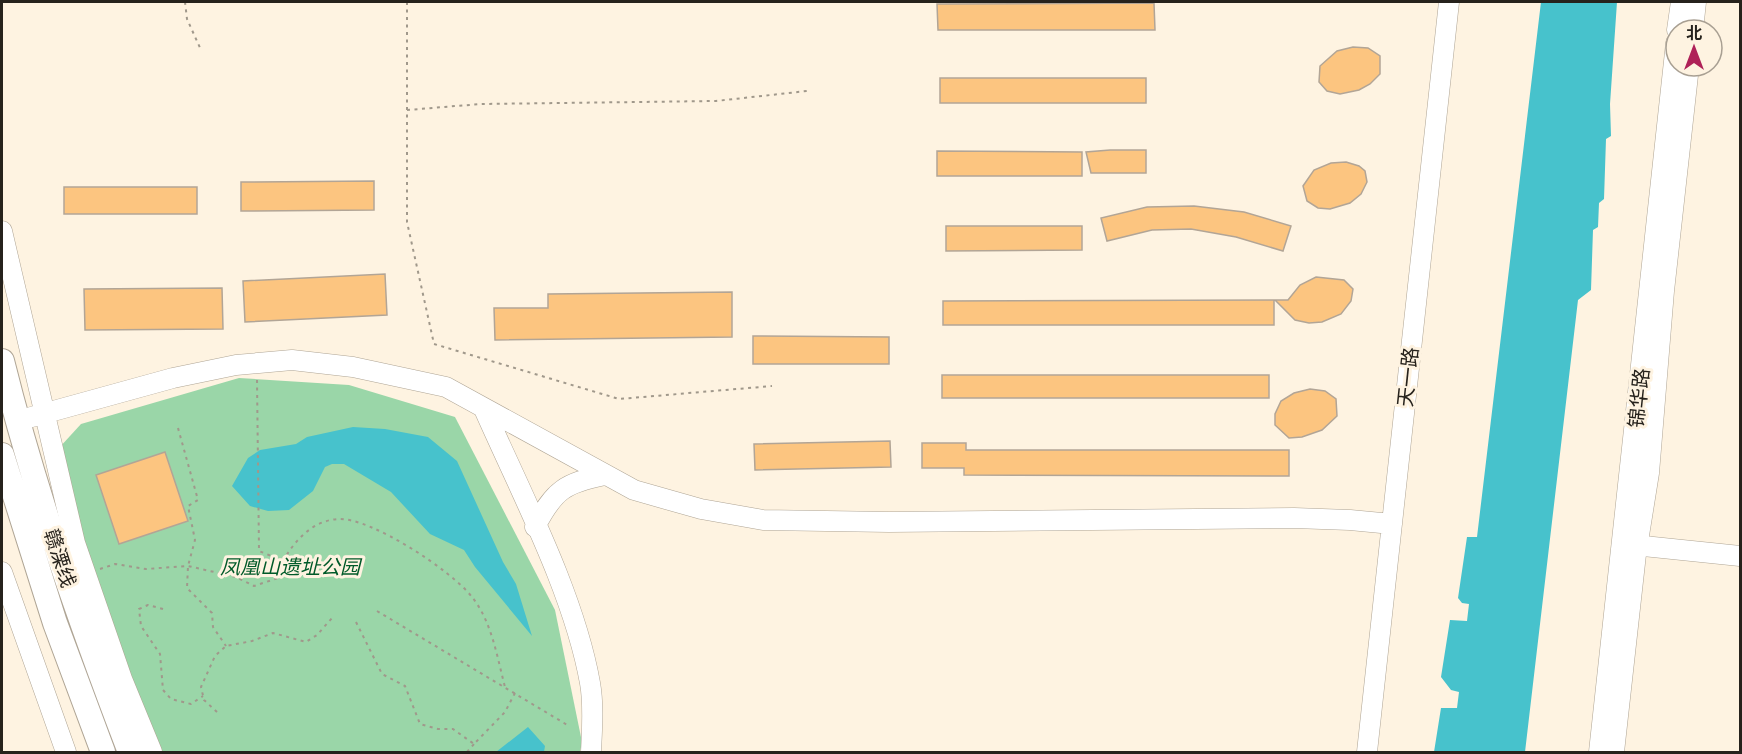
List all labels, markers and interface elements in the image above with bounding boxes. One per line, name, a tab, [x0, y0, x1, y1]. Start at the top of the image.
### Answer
north arrow	[1664, 18, 1724, 78]
text: 北	[1686, 20, 1702, 44]
street label: 天一路	[1389, 345, 1424, 408]
street label: 锦华路	[1620, 366, 1655, 429]
street label: 赣溧线	[38, 525, 84, 591]
park label: 凤凰山遗址公园	[220, 551, 363, 580]

